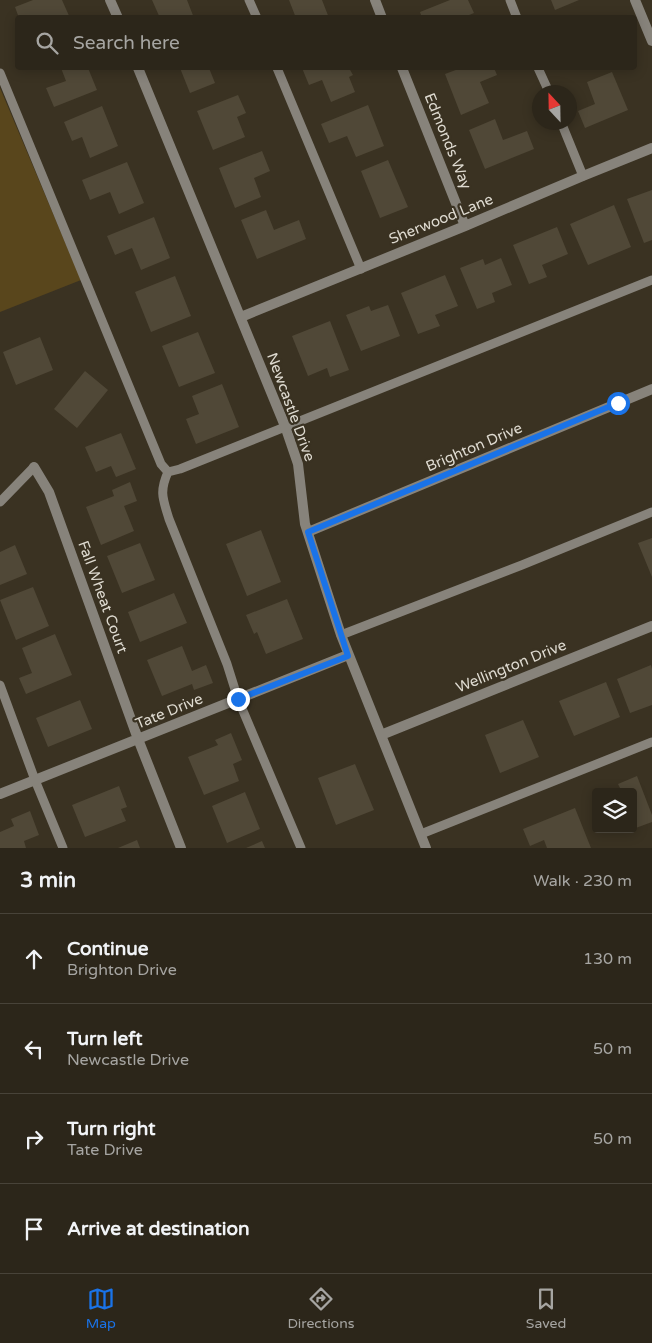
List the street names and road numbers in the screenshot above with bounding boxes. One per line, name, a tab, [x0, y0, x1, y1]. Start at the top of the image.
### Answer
street label: Edmonds Way	[420, 90, 476, 192]
street label: Sherwood Lane	[386, 190, 496, 248]
street label: Newcastle Drive	[263, 350, 319, 464]
street label: Brighton Drive	[423, 419, 525, 475]
street label: Fall Wheat Court	[74, 538, 132, 656]
street label: Wellington Drive	[453, 636, 569, 696]
street label: Tate Drive	[133, 689, 205, 733]

